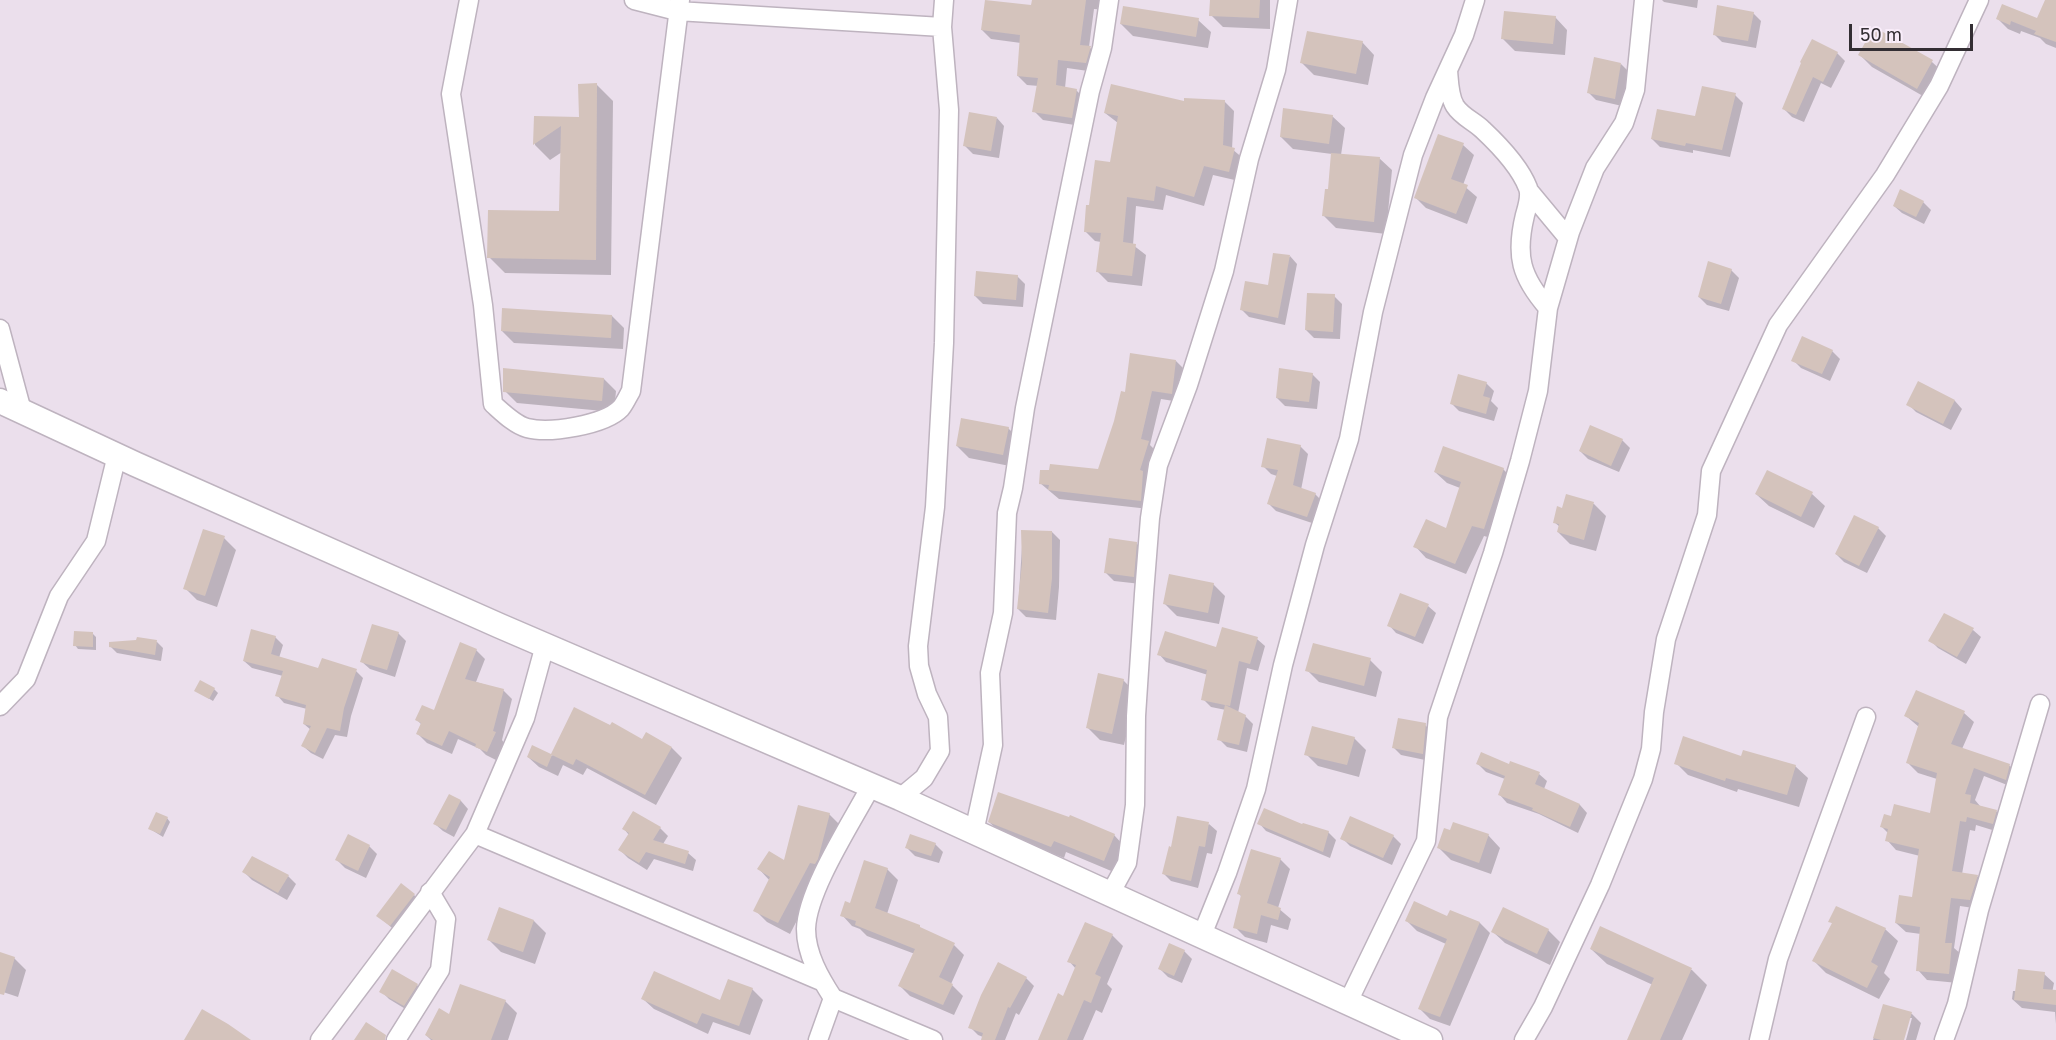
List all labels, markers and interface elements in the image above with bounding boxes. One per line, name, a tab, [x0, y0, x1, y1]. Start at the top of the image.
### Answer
scale bar	[1852, 12, 1976, 50]
text: 50 m	[1860, 23, 1902, 45]

